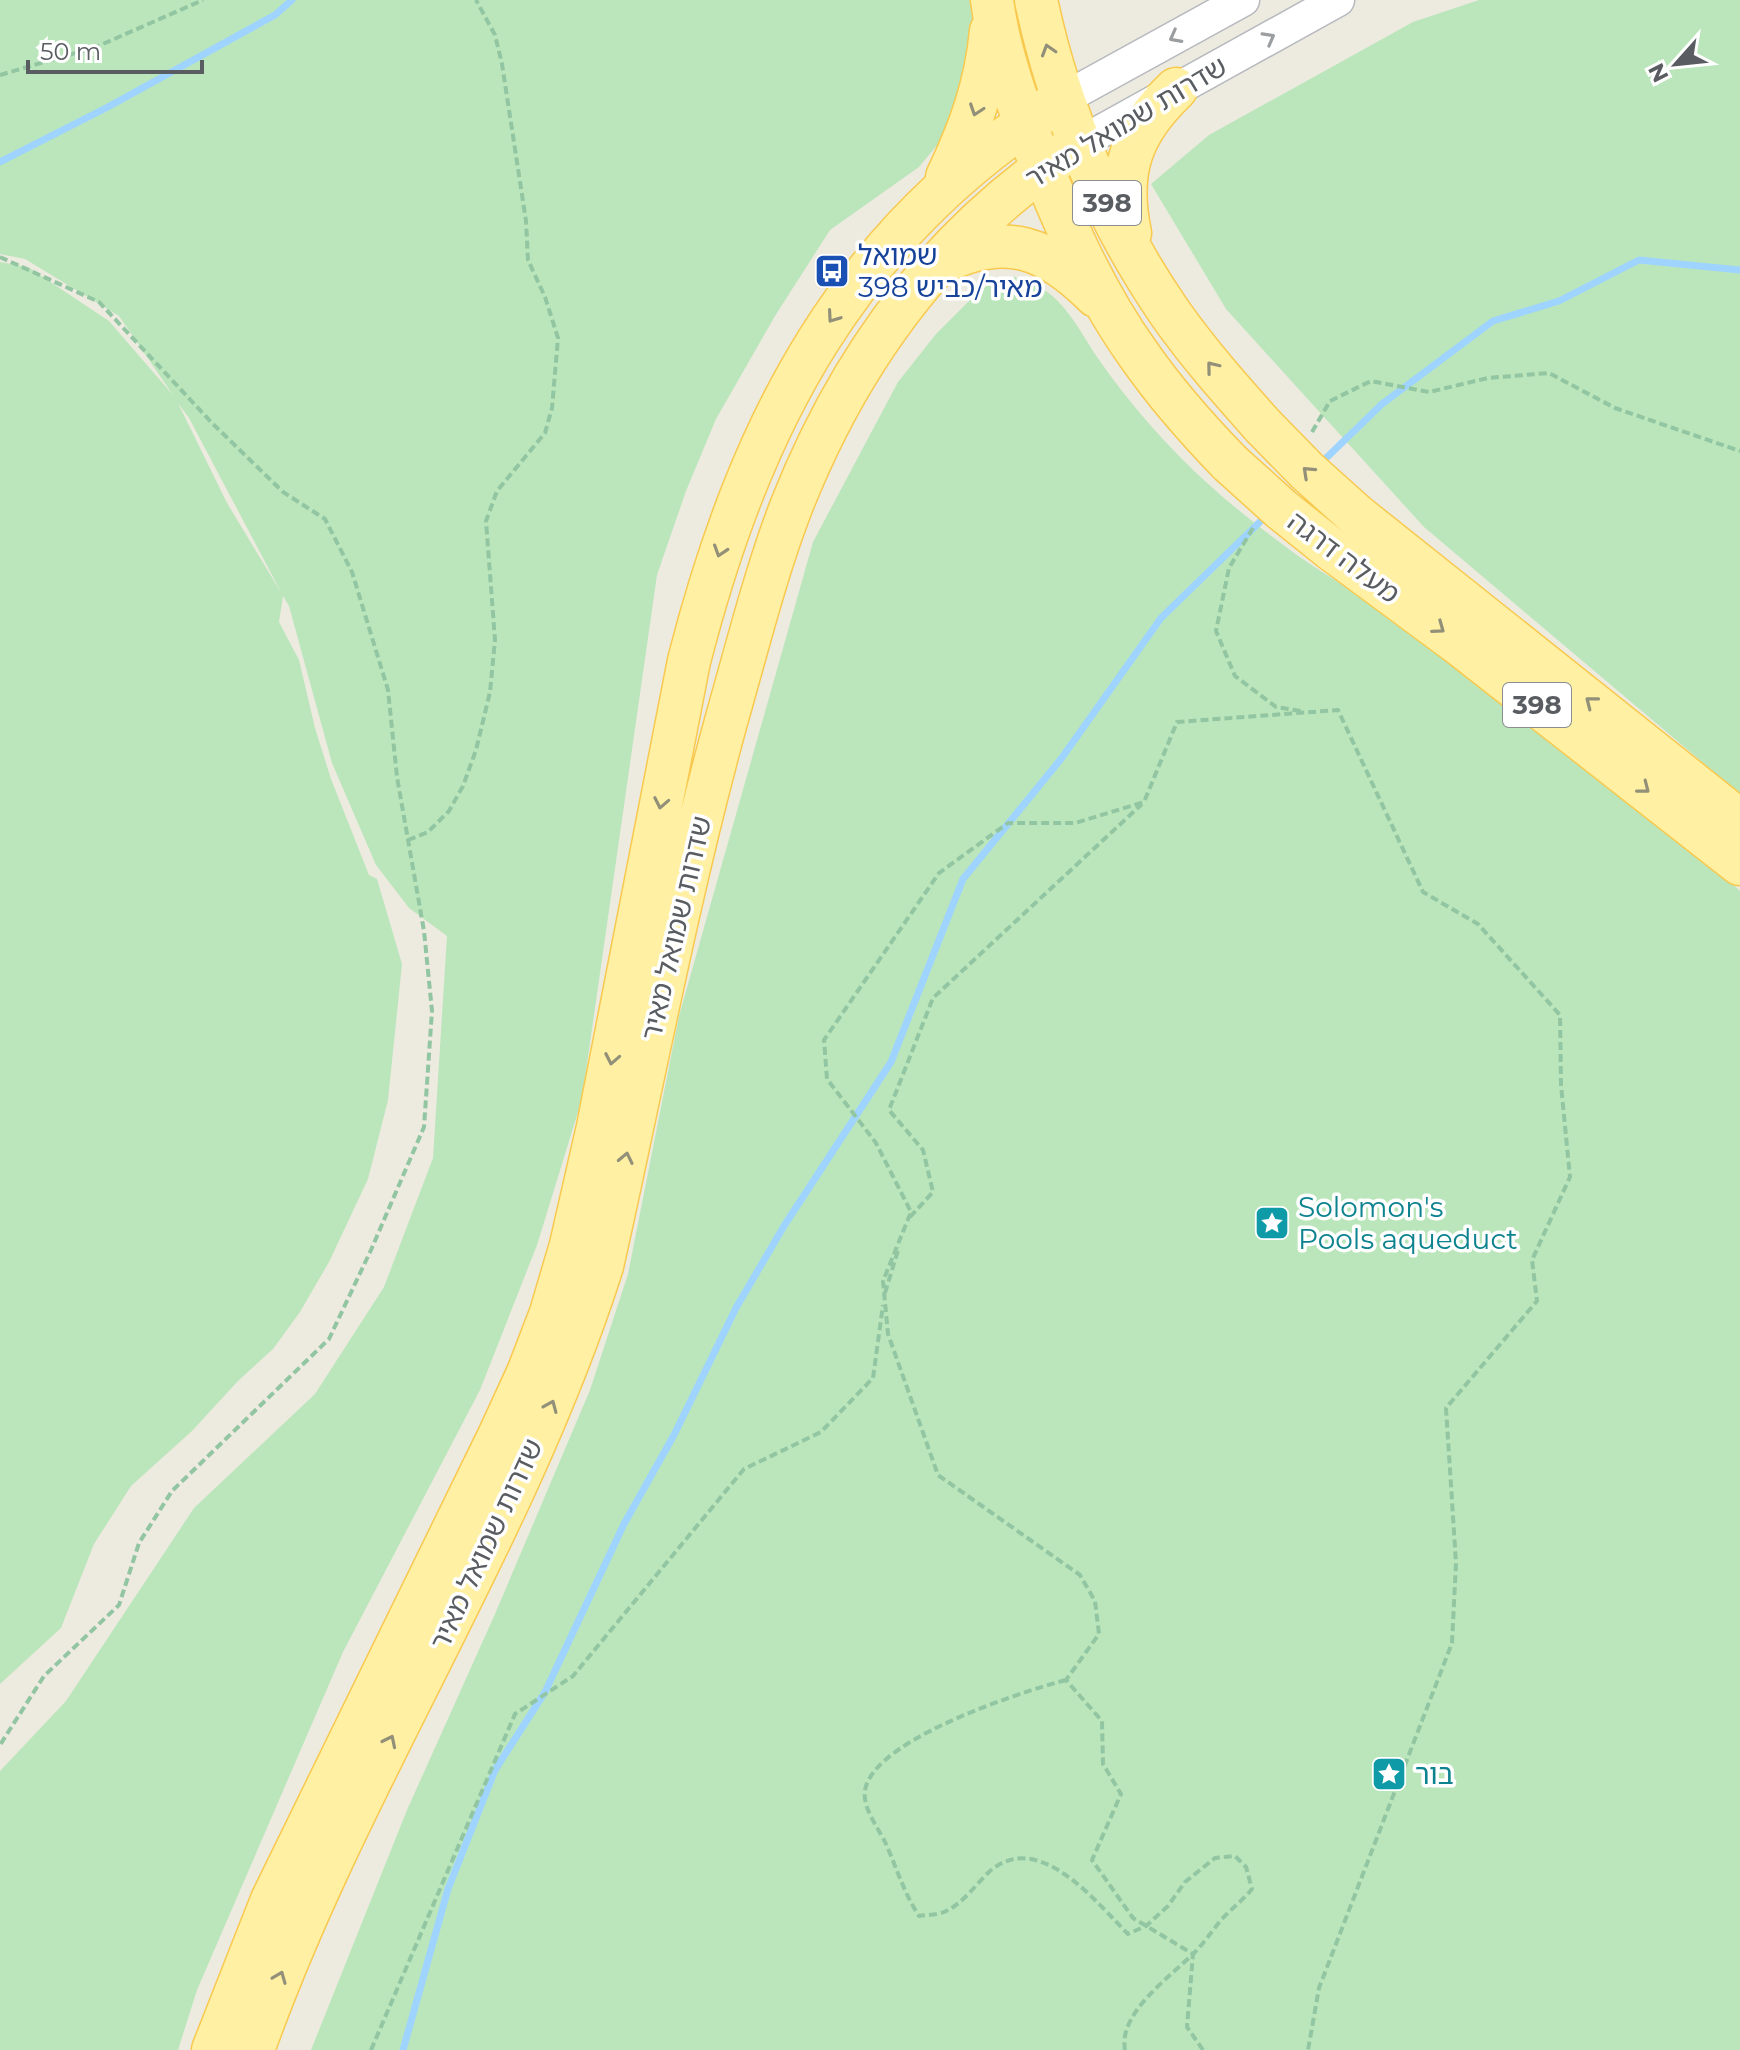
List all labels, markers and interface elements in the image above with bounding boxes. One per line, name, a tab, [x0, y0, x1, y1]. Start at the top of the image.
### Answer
scale bar	[28, 24, 202, 74]
north arrow	[1636, 24, 1716, 104]
one-way arrow	[1168, 28, 1183, 43]
one-way arrow	[1260, 32, 1274, 48]
text: 50 m	[40, 37, 101, 66]
one-way arrow	[1041, 44, 1057, 57]
street label: שדרות שמואל מאיר	[1019, 48, 1233, 196]
text: N	[1643, 59, 1675, 87]
one-way arrow	[969, 103, 985, 117]
road number: 398	[1073, 181, 1141, 225]
place label: שמואל מאיר/כביש 398	[858, 238, 1043, 304]
bus stop icon: שמואל מאיר/כביש 398	[813, 252, 851, 290]
one-way arrow	[828, 309, 843, 323]
one-way arrow	[1207, 362, 1222, 377]
one-way arrow	[1303, 467, 1318, 481]
street label: מעלה דרגה	[1281, 504, 1407, 610]
one-way arrow	[714, 543, 730, 557]
one-way arrow	[1430, 619, 1445, 633]
road number: 398	[1503, 683, 1571, 727]
one-way arrow	[1585, 698, 1600, 712]
one-way arrow	[1635, 779, 1650, 793]
one-way arrow	[653, 797, 670, 810]
street label: שדרות שמואל מאיר	[634, 813, 718, 1043]
one-way arrow	[604, 1052, 621, 1065]
one-way arrow	[617, 1151, 634, 1165]
place label: Solomon's Pools aqueduct	[1298, 1190, 1518, 1256]
place icon: Solomon's Pools aqueduct	[1253, 1204, 1291, 1242]
one-way arrow	[541, 1400, 557, 1414]
street label: שדרות שמואל מאיר	[422, 1433, 550, 1655]
one-way arrow	[381, 1735, 396, 1750]
place icon: בור	[1370, 1755, 1408, 1793]
place label: בור	[1415, 1757, 1454, 1791]
one-way arrow	[271, 1971, 287, 1985]

